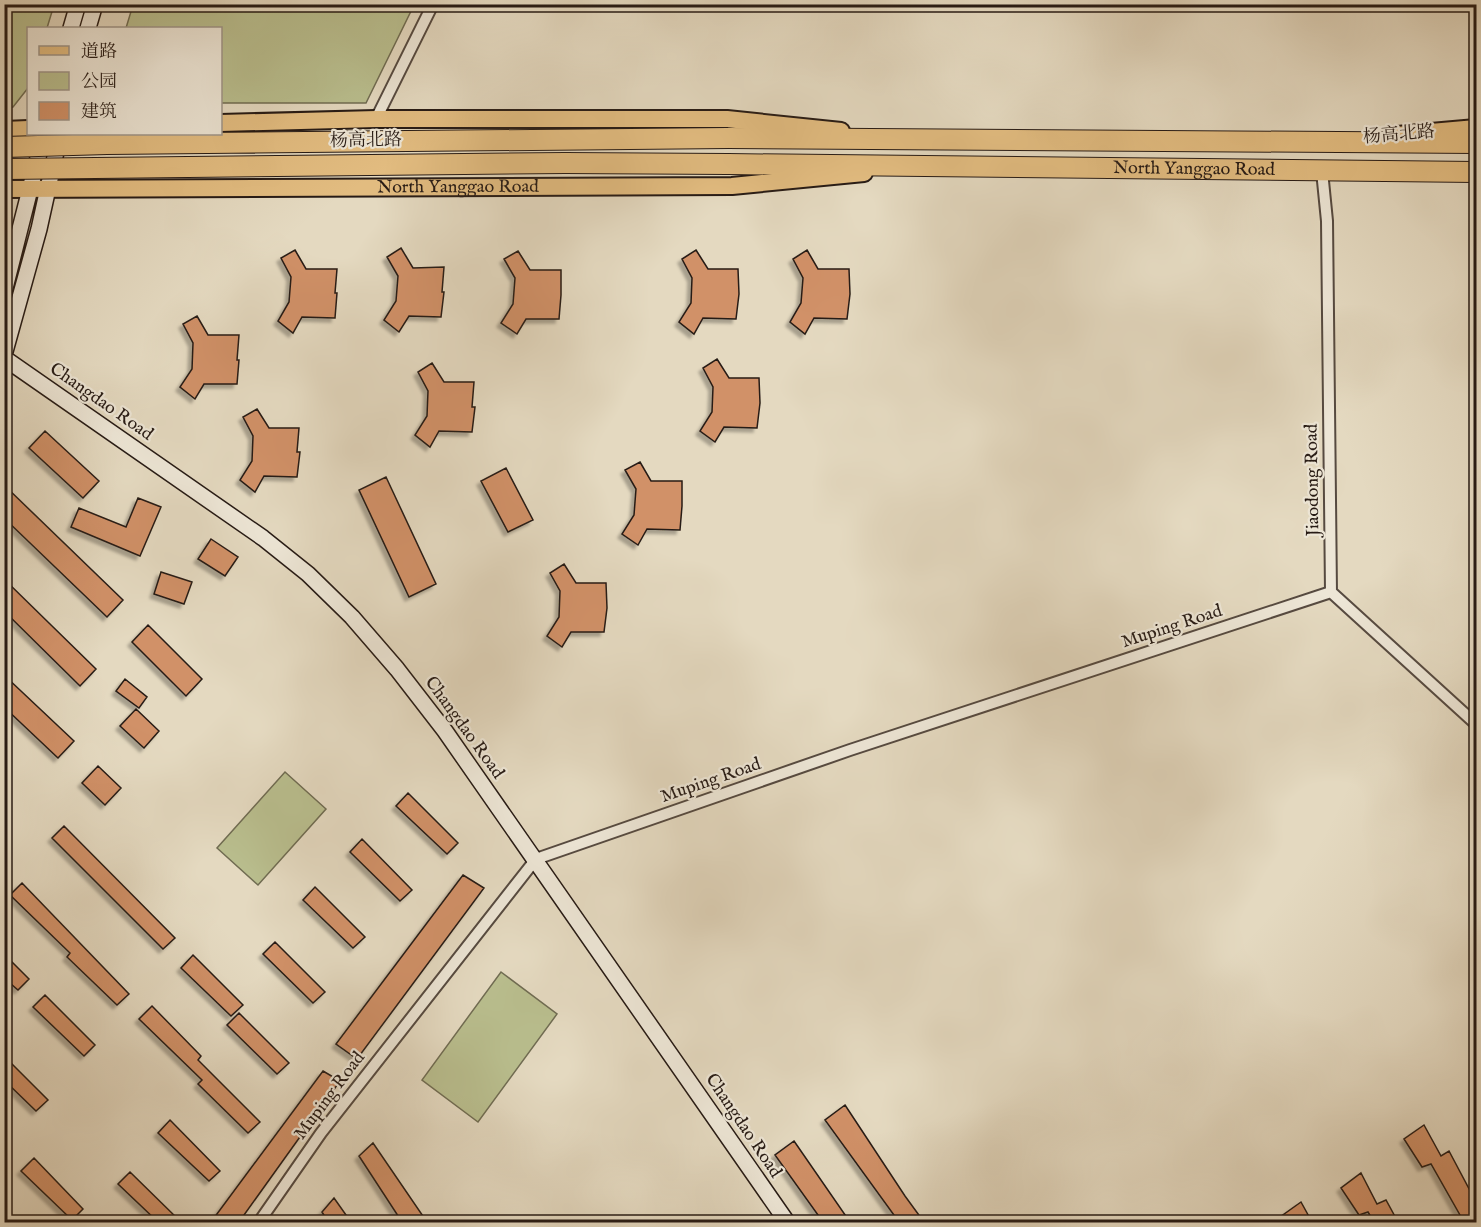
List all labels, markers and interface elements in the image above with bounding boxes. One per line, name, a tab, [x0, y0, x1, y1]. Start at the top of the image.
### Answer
legend	[27, 27, 222, 135]
text: 道路	[81, 41, 117, 64]
text: 公园	[81, 71, 117, 94]
text: 建筑	[81, 101, 117, 124]
street label: 杨高北路	[1362, 120, 1436, 150]
street label: 杨高北路	[330, 129, 402, 153]
street label: North Yanggao Road	[1113, 157, 1275, 181]
street label: North Yanggao Road	[377, 175, 539, 199]
street label: Changdao Road	[45, 358, 158, 446]
street label: Jiaodong Road	[1301, 423, 1326, 539]
street label: Muping Road	[1119, 600, 1226, 654]
street label: Changdao Road	[419, 672, 509, 784]
street label: Muping Road	[658, 753, 765, 809]
street label: Muping Road	[289, 1047, 371, 1145]
street label: Changdao Road	[700, 1069, 787, 1183]

